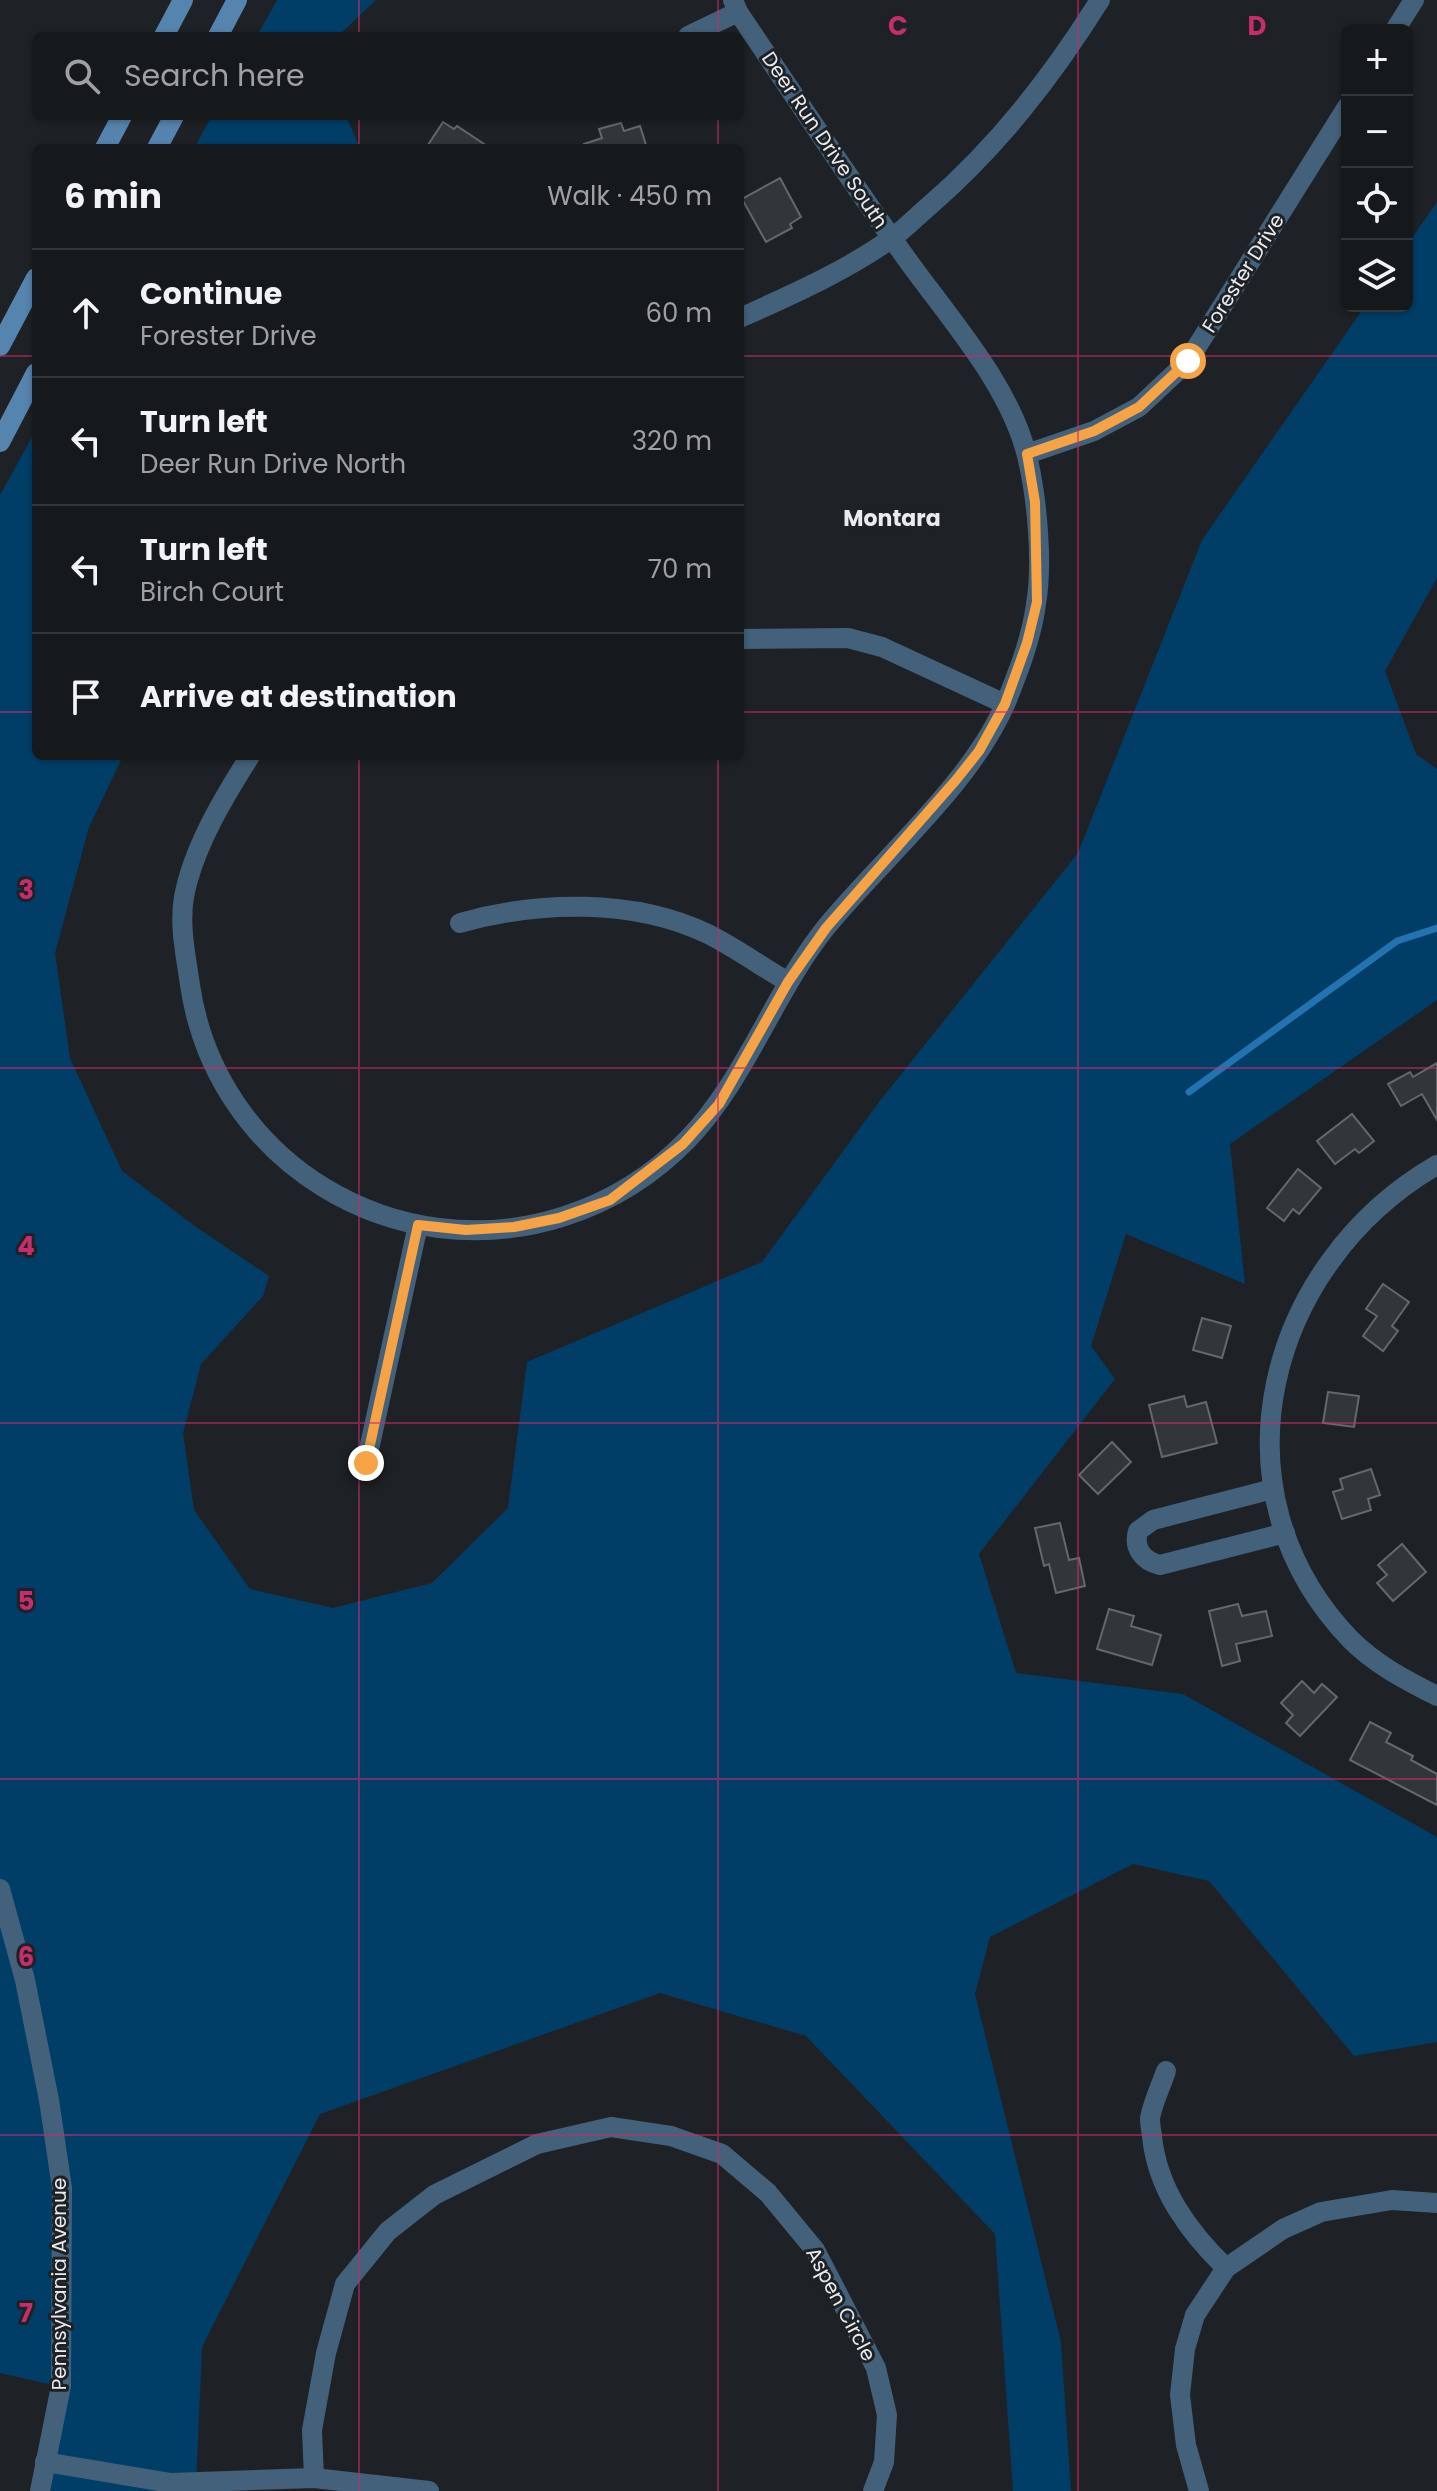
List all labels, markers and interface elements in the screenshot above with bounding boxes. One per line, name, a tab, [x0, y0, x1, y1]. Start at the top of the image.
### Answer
text: C	[888, 8, 908, 44]
text: D	[1248, 8, 1267, 44]
map controls	[1341, 24, 1413, 312]
button: +	[1341, 24, 1413, 96]
search box	[32, 32, 744, 120]
street label: Deer Run Drive South	[755, 46, 895, 234]
icon: search	[60, 54, 104, 98]
text: Search here	[124, 54, 305, 97]
button: −	[1341, 96, 1413, 168]
button: locate	[1341, 168, 1413, 240]
text: 6 min	[64, 172, 162, 220]
text: Walk · 450 m	[547, 178, 712, 214]
street label: Forester Drive	[1195, 208, 1291, 338]
button: layers	[1341, 240, 1413, 312]
text: Continue	[140, 272, 282, 315]
icon: ahead	[64, 291, 108, 335]
text: 60 m	[645, 295, 712, 331]
text: Forester Drive	[140, 318, 317, 354]
route start	[1170, 343, 1206, 379]
text: Turn left	[140, 400, 268, 443]
icon: left	[64, 419, 108, 463]
text: 320 m	[632, 423, 712, 459]
text: Deer Run Drive North	[140, 446, 406, 482]
district label: Montara	[843, 503, 941, 534]
text: Turn left	[140, 528, 268, 571]
icon: left	[64, 547, 108, 591]
text: 70 m	[648, 551, 712, 587]
text: Birch Court	[140, 574, 284, 610]
icon: arrive	[64, 675, 108, 719]
text: Arrive at destination	[140, 675, 457, 718]
text: 3	[18, 872, 34, 908]
text: 4	[17, 1228, 35, 1264]
route end	[348, 1445, 384, 1481]
text: 5	[18, 1583, 34, 1619]
text: 6	[18, 1939, 34, 1975]
street label: Pennsylvania Avenue	[45, 2178, 73, 2390]
street label: Aspen Circle	[799, 2242, 883, 2366]
text: 7	[19, 2295, 33, 2331]

